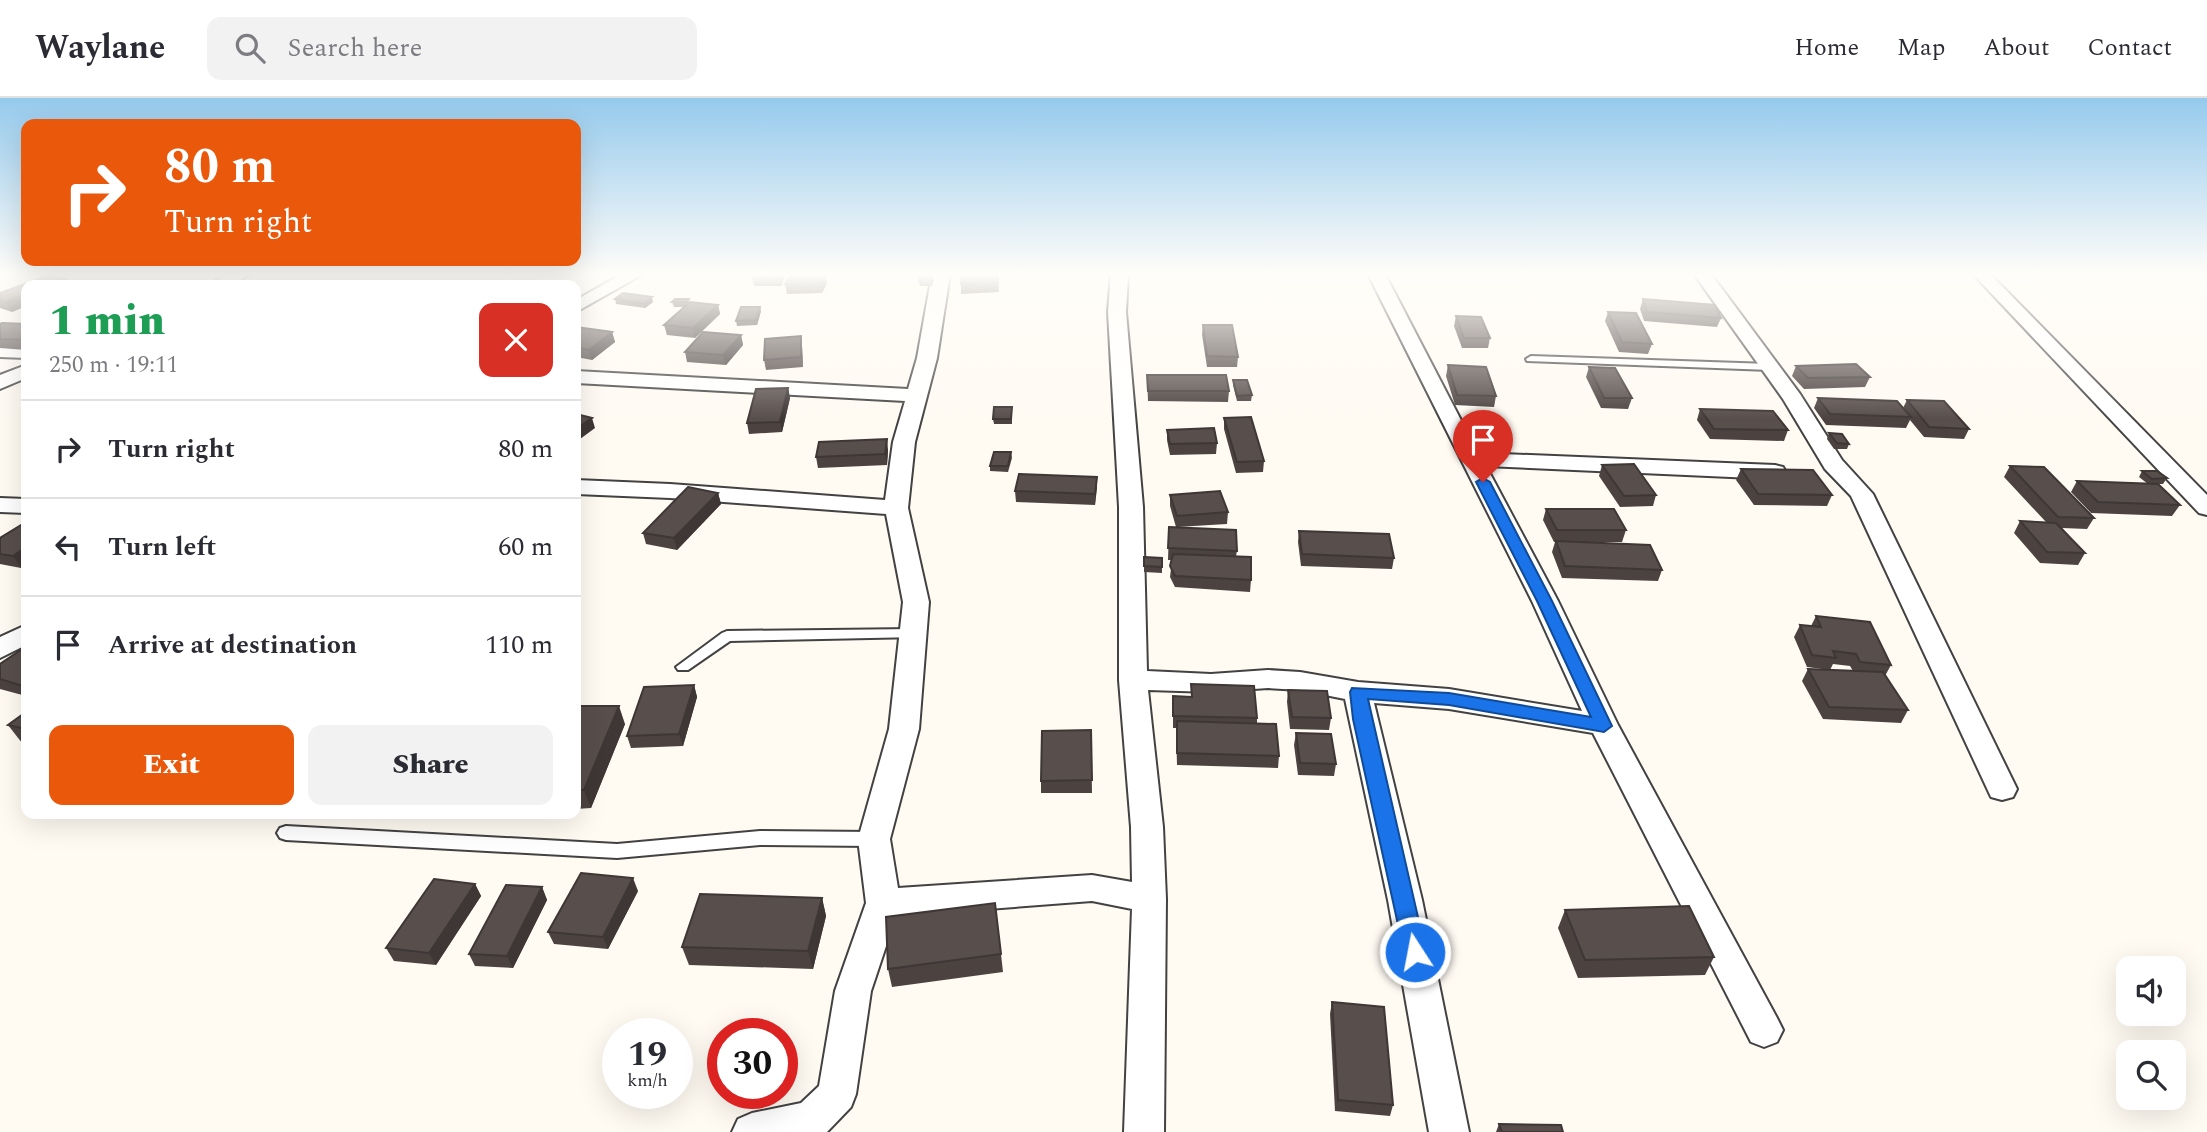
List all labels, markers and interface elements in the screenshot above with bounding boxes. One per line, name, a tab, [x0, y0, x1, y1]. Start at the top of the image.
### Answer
search box	[207, 17, 697, 80]
text: Waylane	[35, 23, 165, 73]
text: Search here	[287, 28, 422, 68]
icon: search	[231, 29, 269, 67]
text: Home	[1794, 30, 1859, 66]
text: Map	[1897, 30, 1945, 66]
text: About	[1983, 30, 2049, 66]
text: Contact	[2087, 30, 2172, 66]
text: 80 m	[164, 130, 275, 205]
icon: right	[49, 147, 140, 238]
text: Turn right	[164, 198, 312, 247]
text: 1 min	[49, 290, 165, 353]
button: close	[479, 303, 553, 377]
text: 250 m · 19:11	[49, 348, 178, 383]
pin	[1453, 410, 1513, 482]
icon: arrive	[1464, 421, 1502, 459]
text: Turn right	[108, 429, 235, 469]
text: 80 m	[498, 429, 553, 469]
icon: right	[49, 430, 87, 468]
text: Turn left	[108, 527, 216, 567]
text: 60 m	[498, 527, 553, 567]
icon: left	[49, 528, 87, 566]
text: Arrive at destination	[108, 625, 357, 665]
text: 110 m	[485, 625, 553, 665]
icon: arrive	[49, 626, 87, 664]
button: Exit	[49, 725, 294, 805]
button: Share	[308, 725, 553, 805]
position arrow	[1378, 915, 1452, 989]
map controls	[2116, 956, 2186, 1110]
button: sound	[2116, 956, 2186, 1026]
speed limit sign: 30	[707, 1018, 798, 1109]
text: 19	[628, 1028, 667, 1081]
button: search	[2116, 1040, 2186, 1110]
text: km/h	[627, 1067, 668, 1094]

